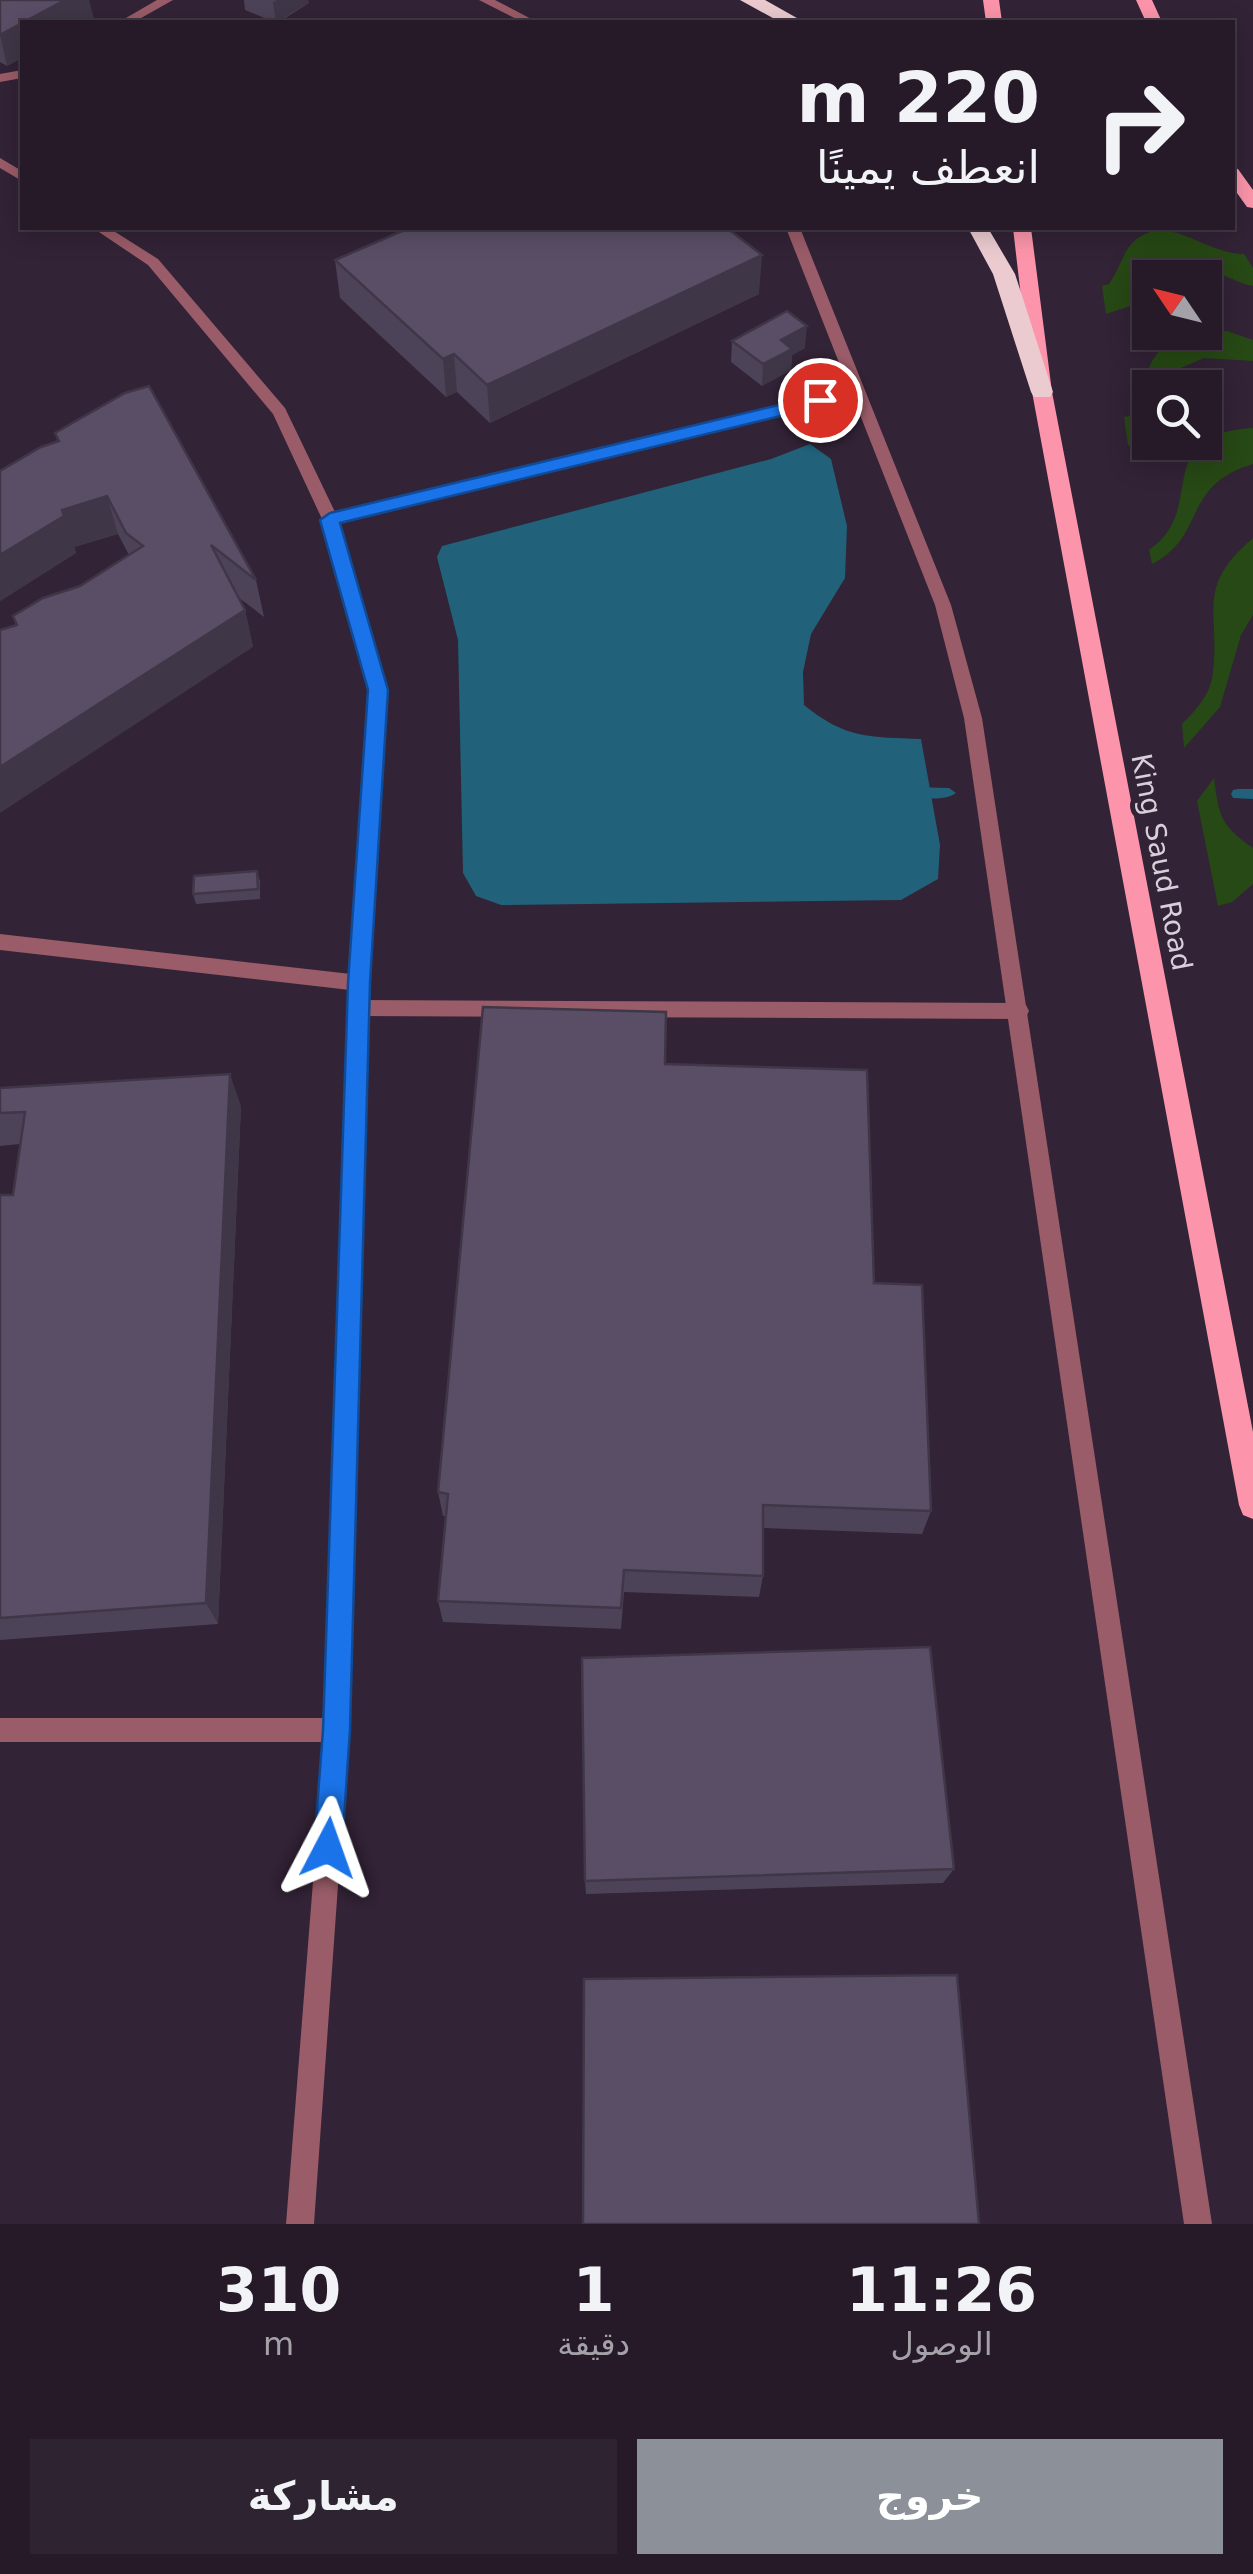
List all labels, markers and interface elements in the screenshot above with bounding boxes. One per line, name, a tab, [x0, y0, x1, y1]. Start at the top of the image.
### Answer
text: 220 m	[797, 57, 1040, 139]
icon: right	[1075, 60, 1205, 190]
text: انعطف يمينًا	[816, 141, 1040, 194]
north arrow	[1132, 260, 1222, 350]
map controls	[1132, 260, 1222, 460]
pin	[778, 358, 863, 443]
button: search	[1132, 370, 1222, 460]
icon: arrive	[793, 373, 848, 428]
street label: King Saud Road	[1124, 751, 1199, 973]
position arrow	[276, 1796, 380, 1900]
text: 310	[216, 2255, 341, 2325]
text: 1	[573, 2255, 615, 2325]
text: 11:26	[846, 2255, 1037, 2325]
text: m	[263, 2325, 294, 2363]
text: دقيقة	[557, 2325, 630, 2363]
text: الوصول	[890, 2325, 993, 2363]
button: مشاركة	[30, 2439, 617, 2554]
button: خروج	[637, 2439, 1223, 2554]

